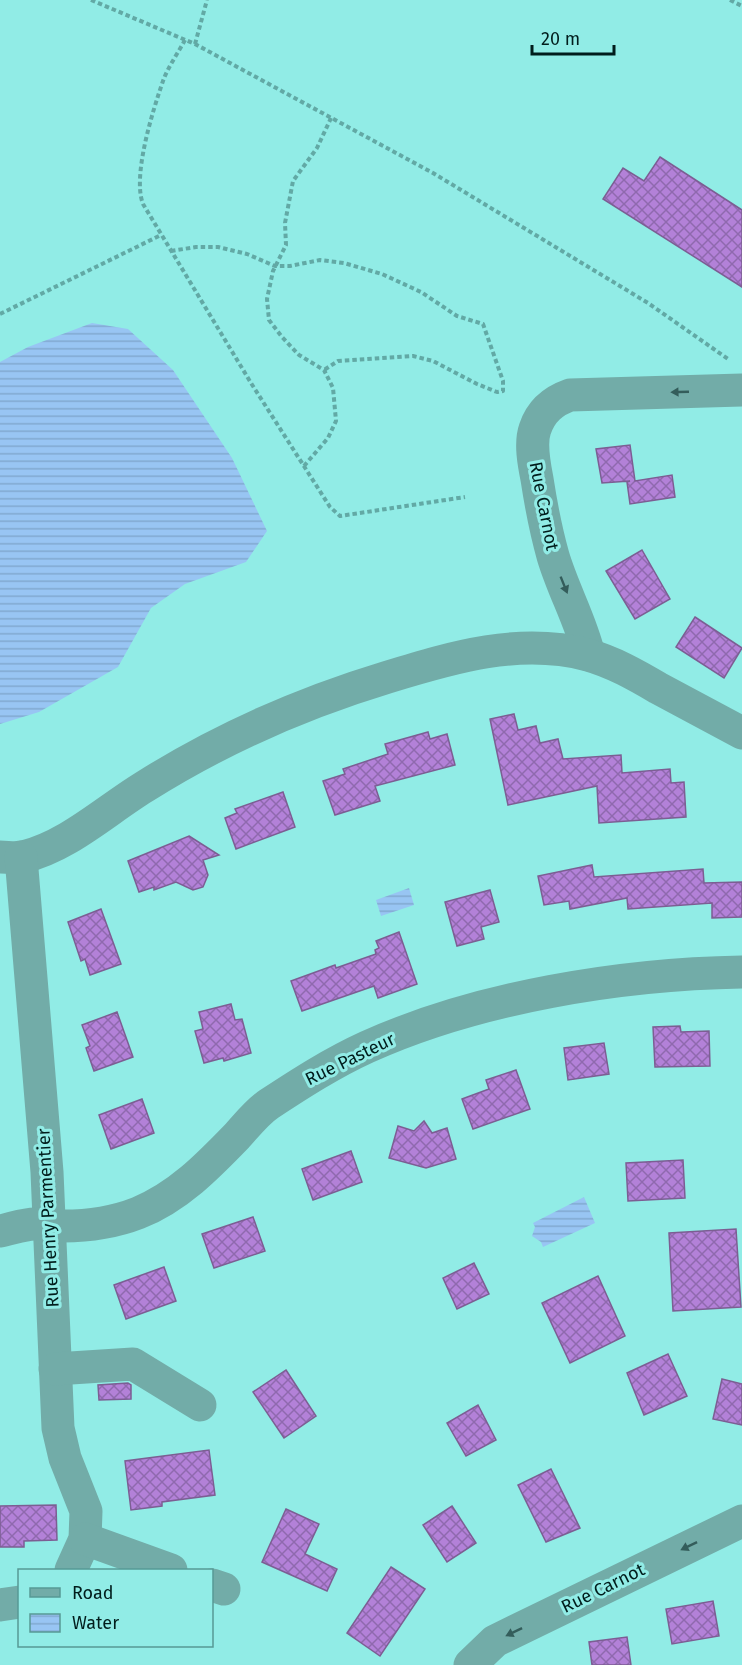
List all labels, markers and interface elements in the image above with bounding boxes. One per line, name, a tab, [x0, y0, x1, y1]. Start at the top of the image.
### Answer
scale bar	[532, 18, 614, 56]
text: 20 m	[541, 28, 580, 50]
one-way arrow	[670, 387, 689, 397]
street label: Rue Carnot	[525, 460, 563, 553]
one-way arrow	[560, 576, 570, 594]
street label: Rue Pasteur	[302, 1028, 398, 1090]
street label: Rue Henry Parmentier	[32, 1128, 64, 1308]
one-way arrow	[681, 1542, 698, 1551]
street label: Rue Carnot	[558, 1558, 649, 1618]
legend	[18, 1569, 213, 1647]
text: Road	[72, 1582, 114, 1604]
text: Water	[72, 1612, 119, 1634]
one-way arrow	[506, 1627, 523, 1636]

